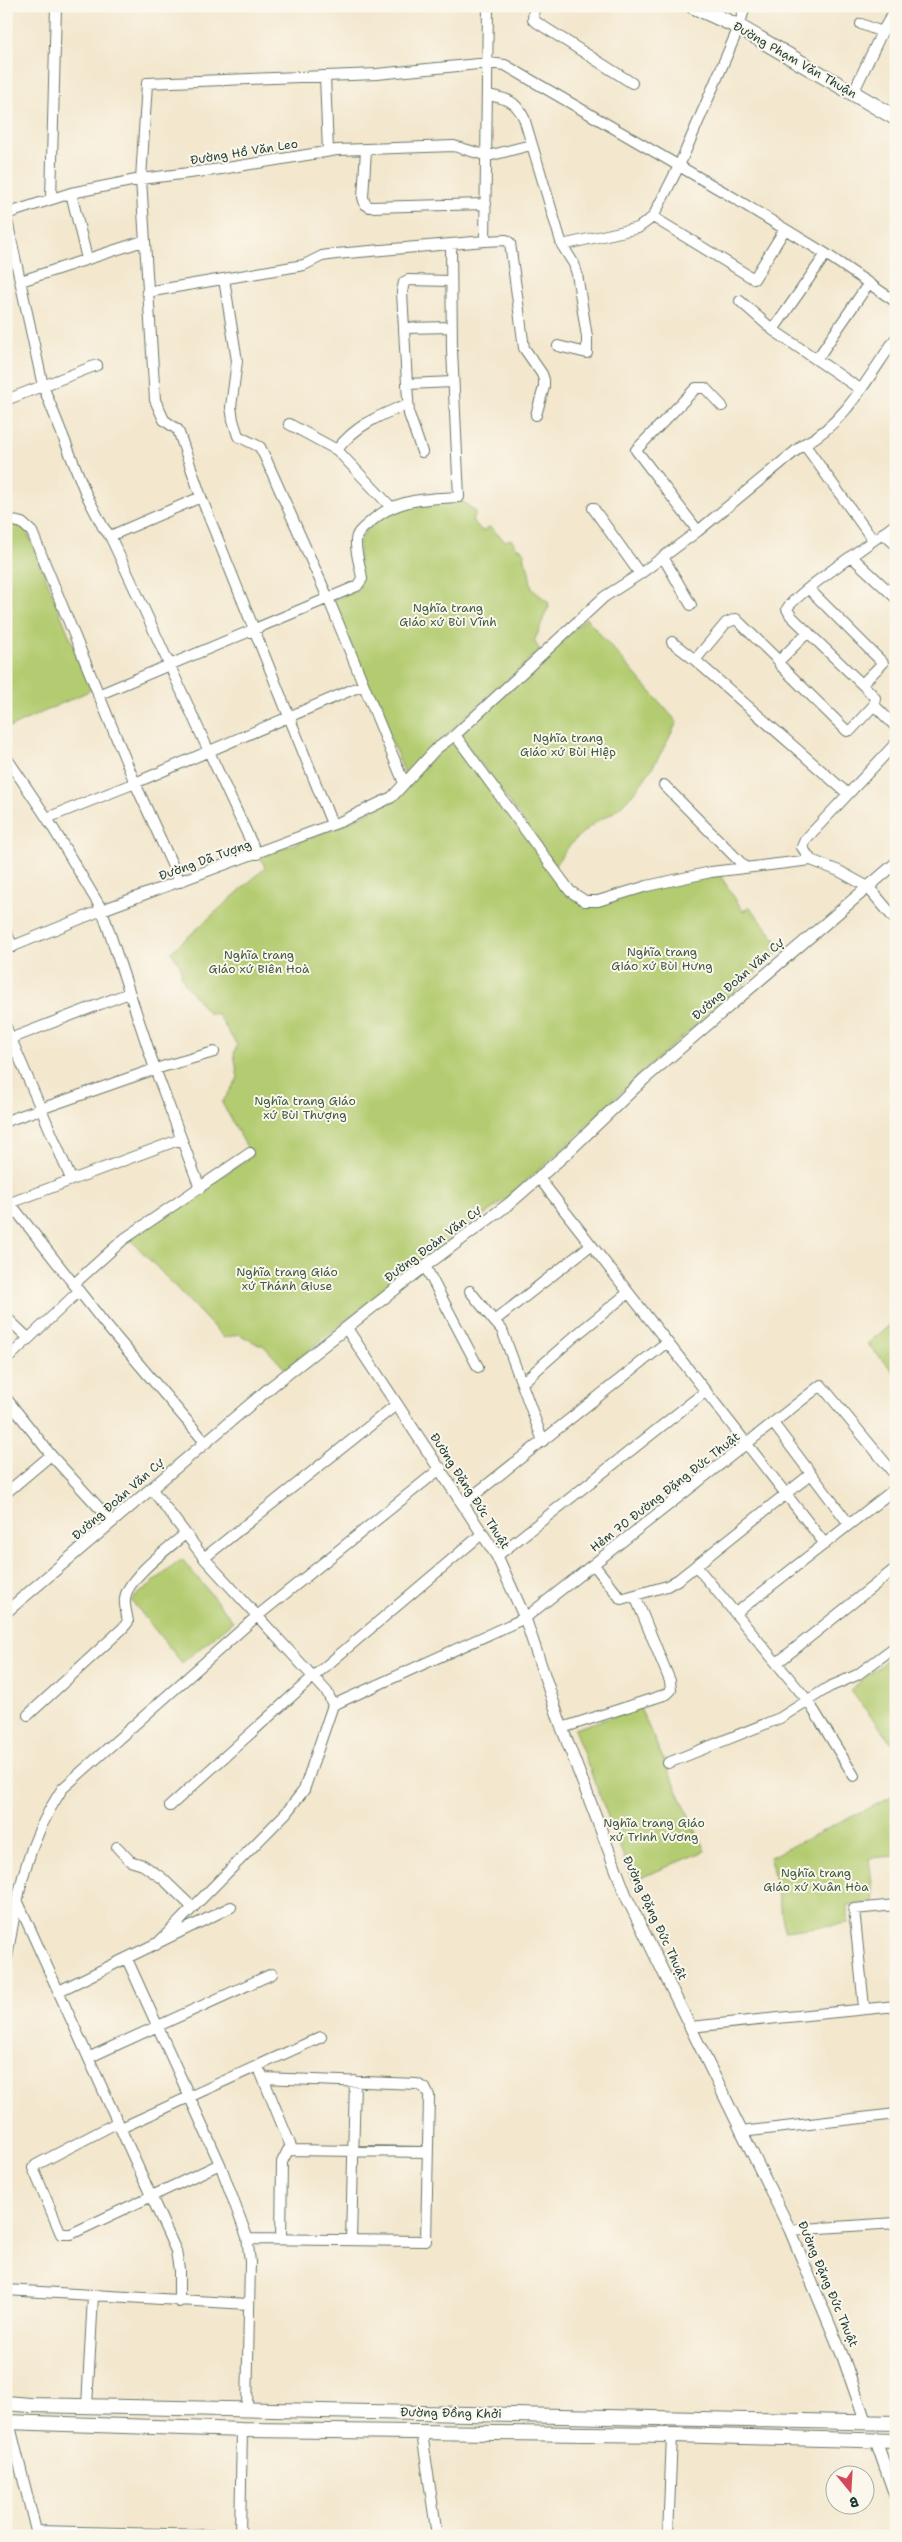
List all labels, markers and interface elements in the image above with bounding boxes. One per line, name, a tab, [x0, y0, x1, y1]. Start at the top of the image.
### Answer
street label: Đường Phạm Văn Thuận	[730, 18, 860, 102]
street label: Đường Hồ Văn Leo	[189, 136, 299, 168]
park label: Nghĩa trang Giáo xứ Bùi Vĩnh	[399, 600, 497, 630]
park label: Nghĩa trang Giáo xứ Bùi Hiệp	[520, 730, 616, 760]
street label: Đường Dã Tượng	[157, 836, 253, 884]
street label: Đường Đoàn Văn Cự	[689, 934, 788, 1023]
park label: Nghĩa trang Giáo xứ Bùi Hưng	[611, 944, 713, 974]
park label: Nghĩa trang Giáo xứ Biên Hoà	[209, 947, 310, 977]
park label: Nghĩa trang Giáo xứ Bùi Thượng	[254, 1093, 356, 1123]
street label: Đường Đoàn Văn Cự	[381, 1202, 485, 1286]
park label: Nghĩa trang Giáo xứ Thánh Giuse	[236, 1264, 338, 1294]
street label: Hẻm 70 Đường Đặng Đức Thuật	[587, 1429, 743, 1555]
street label: Đường Đặng Đức Thuật	[426, 1430, 514, 1552]
street label: Đường Đoàn Văn Cự	[69, 1454, 168, 1543]
park label: Nghĩa trang Giáo xứ Trinh Vương	[603, 1815, 705, 1845]
street label: Đường Đặng Đức Thuật	[619, 1853, 691, 1983]
park label: Nghĩa trang Giáo xứ Xuân Hòa	[763, 1865, 869, 1895]
street label: Đường Đặng Đức Thuật	[794, 2219, 862, 2349]
street label: Đường Đồng Khởi	[400, 2404, 502, 2422]
north arrow	[824, 2464, 874, 2514]
text: B	[847, 2492, 861, 2512]

